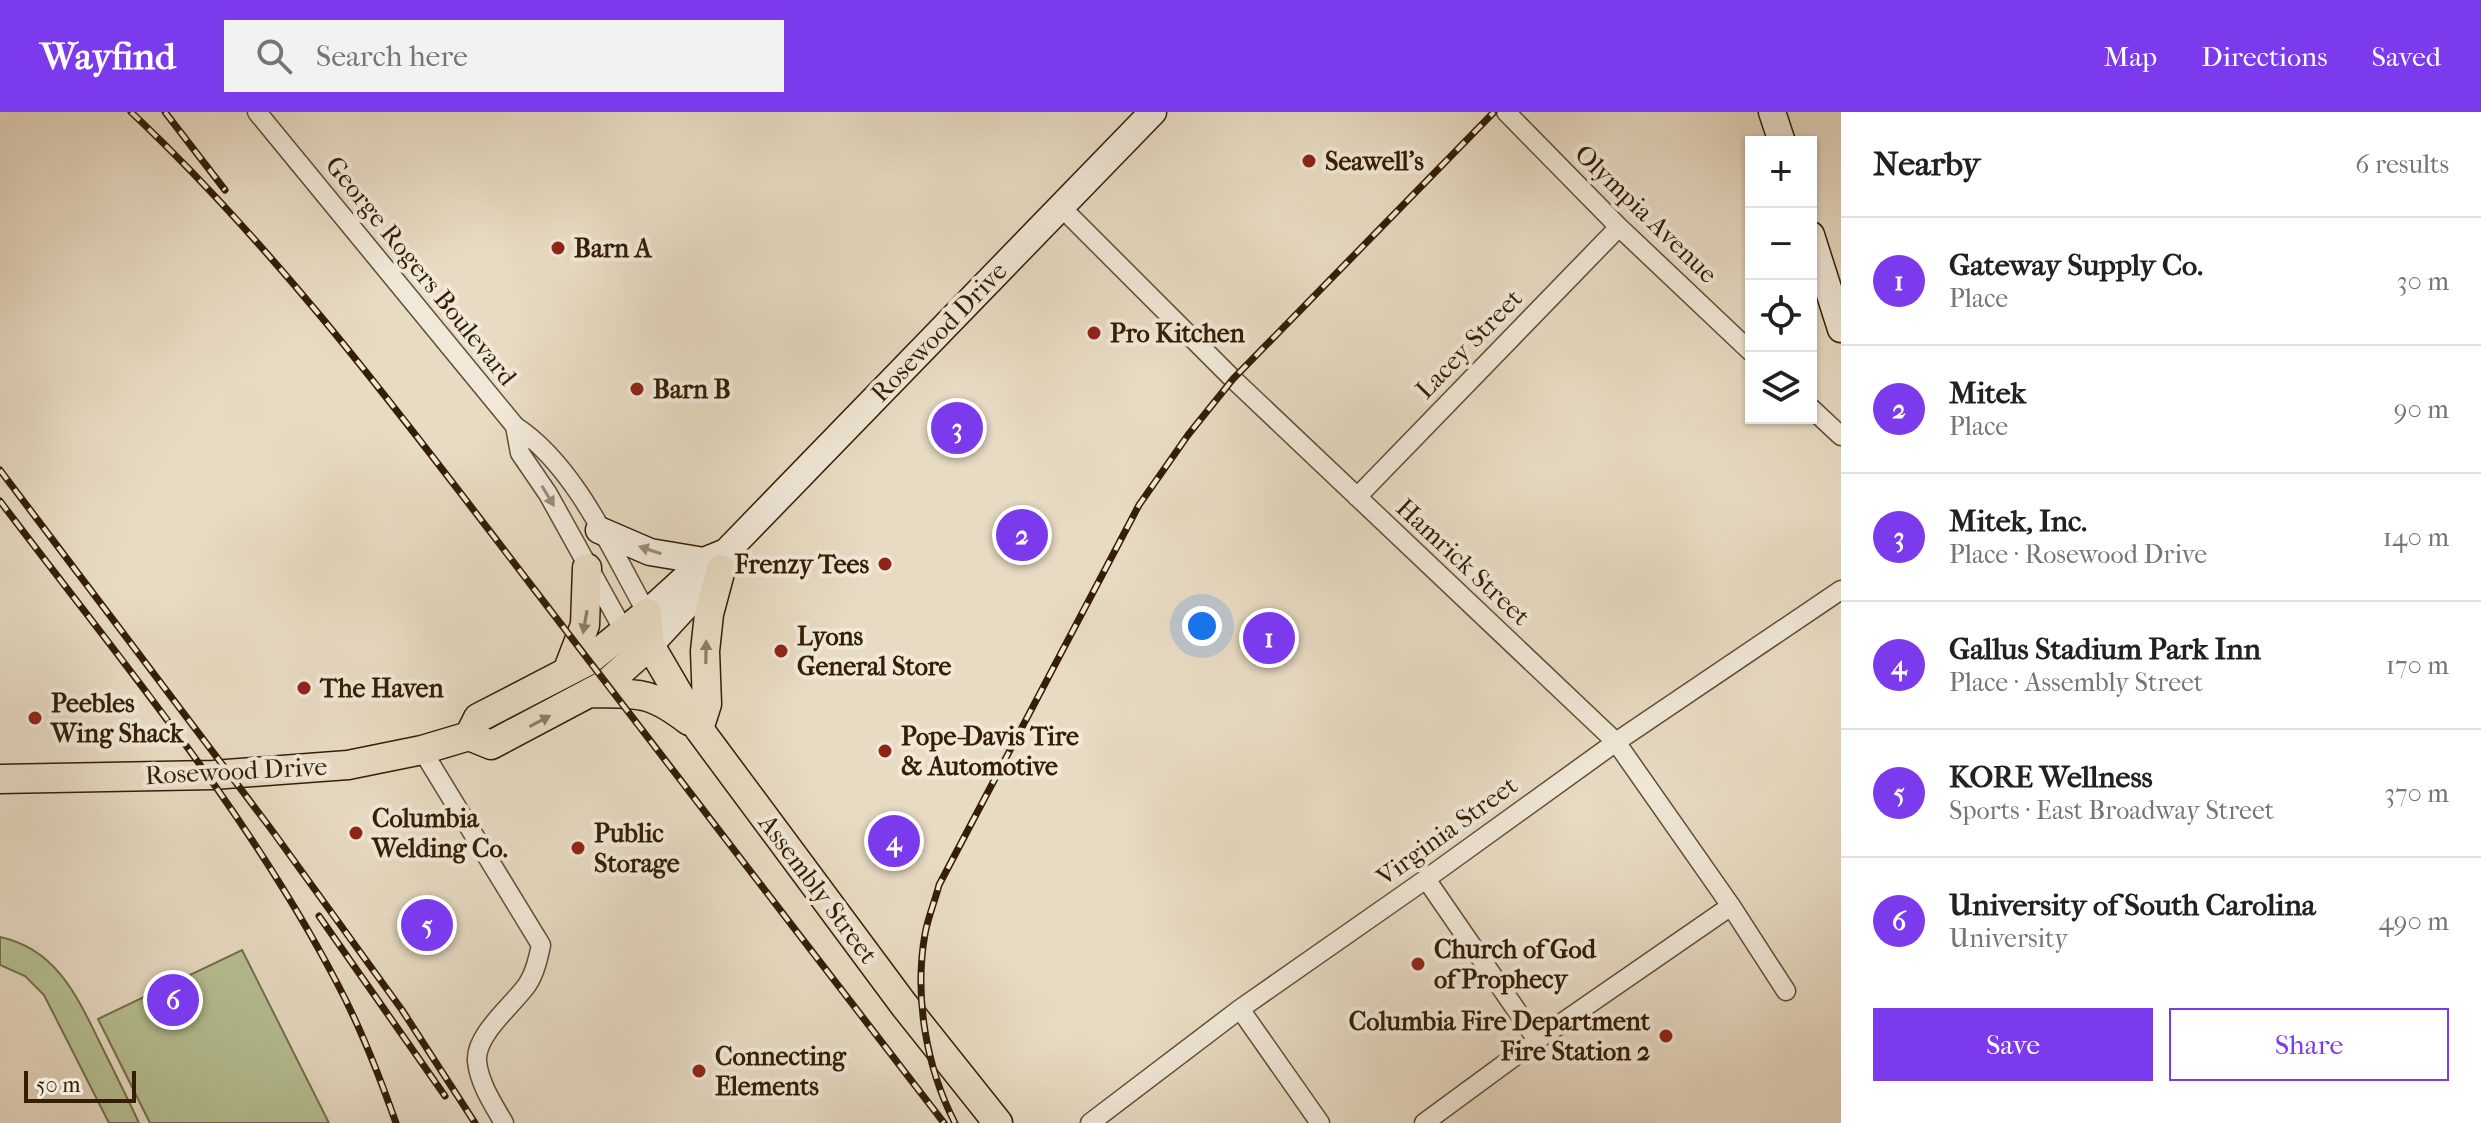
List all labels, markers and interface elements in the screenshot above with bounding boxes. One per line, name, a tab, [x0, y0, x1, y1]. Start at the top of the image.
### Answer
search box	[224, 20, 784, 92]
text: Wayfind	[40, 34, 176, 79]
icon: search	[252, 34, 296, 78]
text: Search here	[316, 39, 468, 74]
text: Map	[2104, 40, 2157, 73]
text: Directions	[2201, 40, 2328, 73]
text: Saved	[2372, 40, 2441, 73]
map controls	[1745, 136, 1817, 424]
button: +	[1745, 136, 1817, 208]
street label: Olympia Avenue	[1568, 138, 1724, 290]
text: Nearby	[1873, 144, 1980, 184]
place label: Seawell's	[1325, 146, 1424, 177]
text: 6 results	[2355, 149, 2449, 180]
street label: George Rogers Boulevard	[319, 150, 524, 393]
marker: Seawell's	[1300, 152, 1318, 170]
button: −	[1745, 208, 1817, 280]
place label: Barn A	[574, 233, 653, 264]
marker: Barn A	[549, 239, 567, 257]
text: Gateway Supply Co.	[1949, 248, 2203, 283]
street label: Rosewood Drive	[865, 256, 1014, 408]
text: 1	[1894, 266, 1904, 297]
text: 30 m	[2397, 266, 2449, 297]
button: locate	[1745, 280, 1817, 352]
street label: Lacey Street	[1409, 282, 1529, 405]
text: Place	[1949, 283, 2008, 314]
place label: Pro Kitchen	[1110, 318, 1246, 349]
marker: Pro Kitchen	[1085, 324, 1103, 342]
button: layers	[1745, 352, 1817, 424]
place label: Barn B	[653, 374, 731, 405]
text: Mitek	[1949, 376, 2026, 411]
marker: Barn B	[628, 380, 646, 398]
text: 2	[1892, 394, 1906, 425]
text: 90 m	[2394, 394, 2449, 425]
pin: 3	[931, 398, 983, 458]
text: Place	[1949, 411, 2008, 442]
one-way arrow	[541, 485, 555, 507]
street label: Hamrick Street	[1390, 492, 1537, 632]
text: Mitek, Inc.	[1949, 504, 2087, 539]
pin: 2	[996, 505, 1048, 565]
text: 3	[1894, 522, 1904, 553]
text: 140 m	[2383, 522, 2449, 553]
text: Place · Rosewood Drive	[1949, 539, 2207, 570]
one-way arrow	[638, 544, 662, 556]
place label: Frenzy Tees	[734, 549, 869, 580]
marker: Frenzy Tees	[876, 555, 894, 573]
your location	[1182, 606, 1222, 646]
pin: 1	[1243, 608, 1295, 668]
one-way arrow	[578, 609, 590, 634]
place label: Lyons General Store	[797, 621, 952, 682]
text: Gallus Stadium Park Inn	[1949, 632, 2261, 667]
one-way arrow	[700, 639, 713, 664]
marker: Lyons General Store	[772, 642, 790, 660]
text: 4	[1891, 650, 1907, 681]
text: 170 m	[2386, 650, 2449, 681]
text: Place · Assembly Street	[1949, 667, 2203, 698]
place label: The Haven	[319, 673, 444, 704]
marker: The Haven	[295, 679, 313, 697]
place label: Peebles Wing Shack	[50, 688, 185, 749]
marker: Peebles Wing Shack	[26, 709, 44, 727]
one-way arrow	[528, 714, 551, 728]
place label: Pope-Davis Tire & Automotive	[901, 721, 1079, 782]
marker: Pope-Davis Tire & Automotive	[876, 742, 894, 760]
street label: Rosewood Drive	[144, 751, 328, 791]
text: KORE Wellness	[1949, 760, 2153, 795]
street label: Virginia Street	[1370, 769, 1524, 893]
text: 5	[1893, 778, 1905, 809]
text: 370 m	[2384, 778, 2449, 809]
text: Sports · East Broadway Street	[1949, 795, 2274, 826]
place label: Columbia Welding Co.	[371, 803, 508, 864]
street label: Assembly Street	[751, 808, 885, 970]
pin: 4	[868, 811, 920, 871]
place label: Public Storage	[594, 818, 680, 879]
marker: Columbia Welding Co.	[347, 824, 365, 842]
marker: Public Storage	[569, 839, 587, 857]
text: University of South Carolina	[1949, 888, 2316, 923]
pin: 5	[401, 895, 453, 955]
text: 6	[1892, 906, 1906, 937]
text: 490 m	[2378, 906, 2449, 937]
text: University	[1949, 923, 2068, 954]
place label: Church of God of Prophecy	[1434, 934, 1597, 995]
marker: Church of God of Prophecy	[1409, 955, 1427, 973]
pin: 6	[147, 970, 199, 1030]
place label: Columbia Fire Department Fire Station 2	[1349, 1006, 1651, 1067]
button: Save	[1873, 1008, 2153, 1081]
button: Share	[2169, 1008, 2449, 1081]
marker: Columbia Fire Department Fire Station 2	[1657, 1027, 1675, 1045]
place label: Connecting Elements	[715, 1041, 847, 1102]
marker: Connecting Elements	[690, 1062, 708, 1080]
scale bar	[24, 1067, 136, 1103]
text: 50 m	[36, 1072, 81, 1098]

